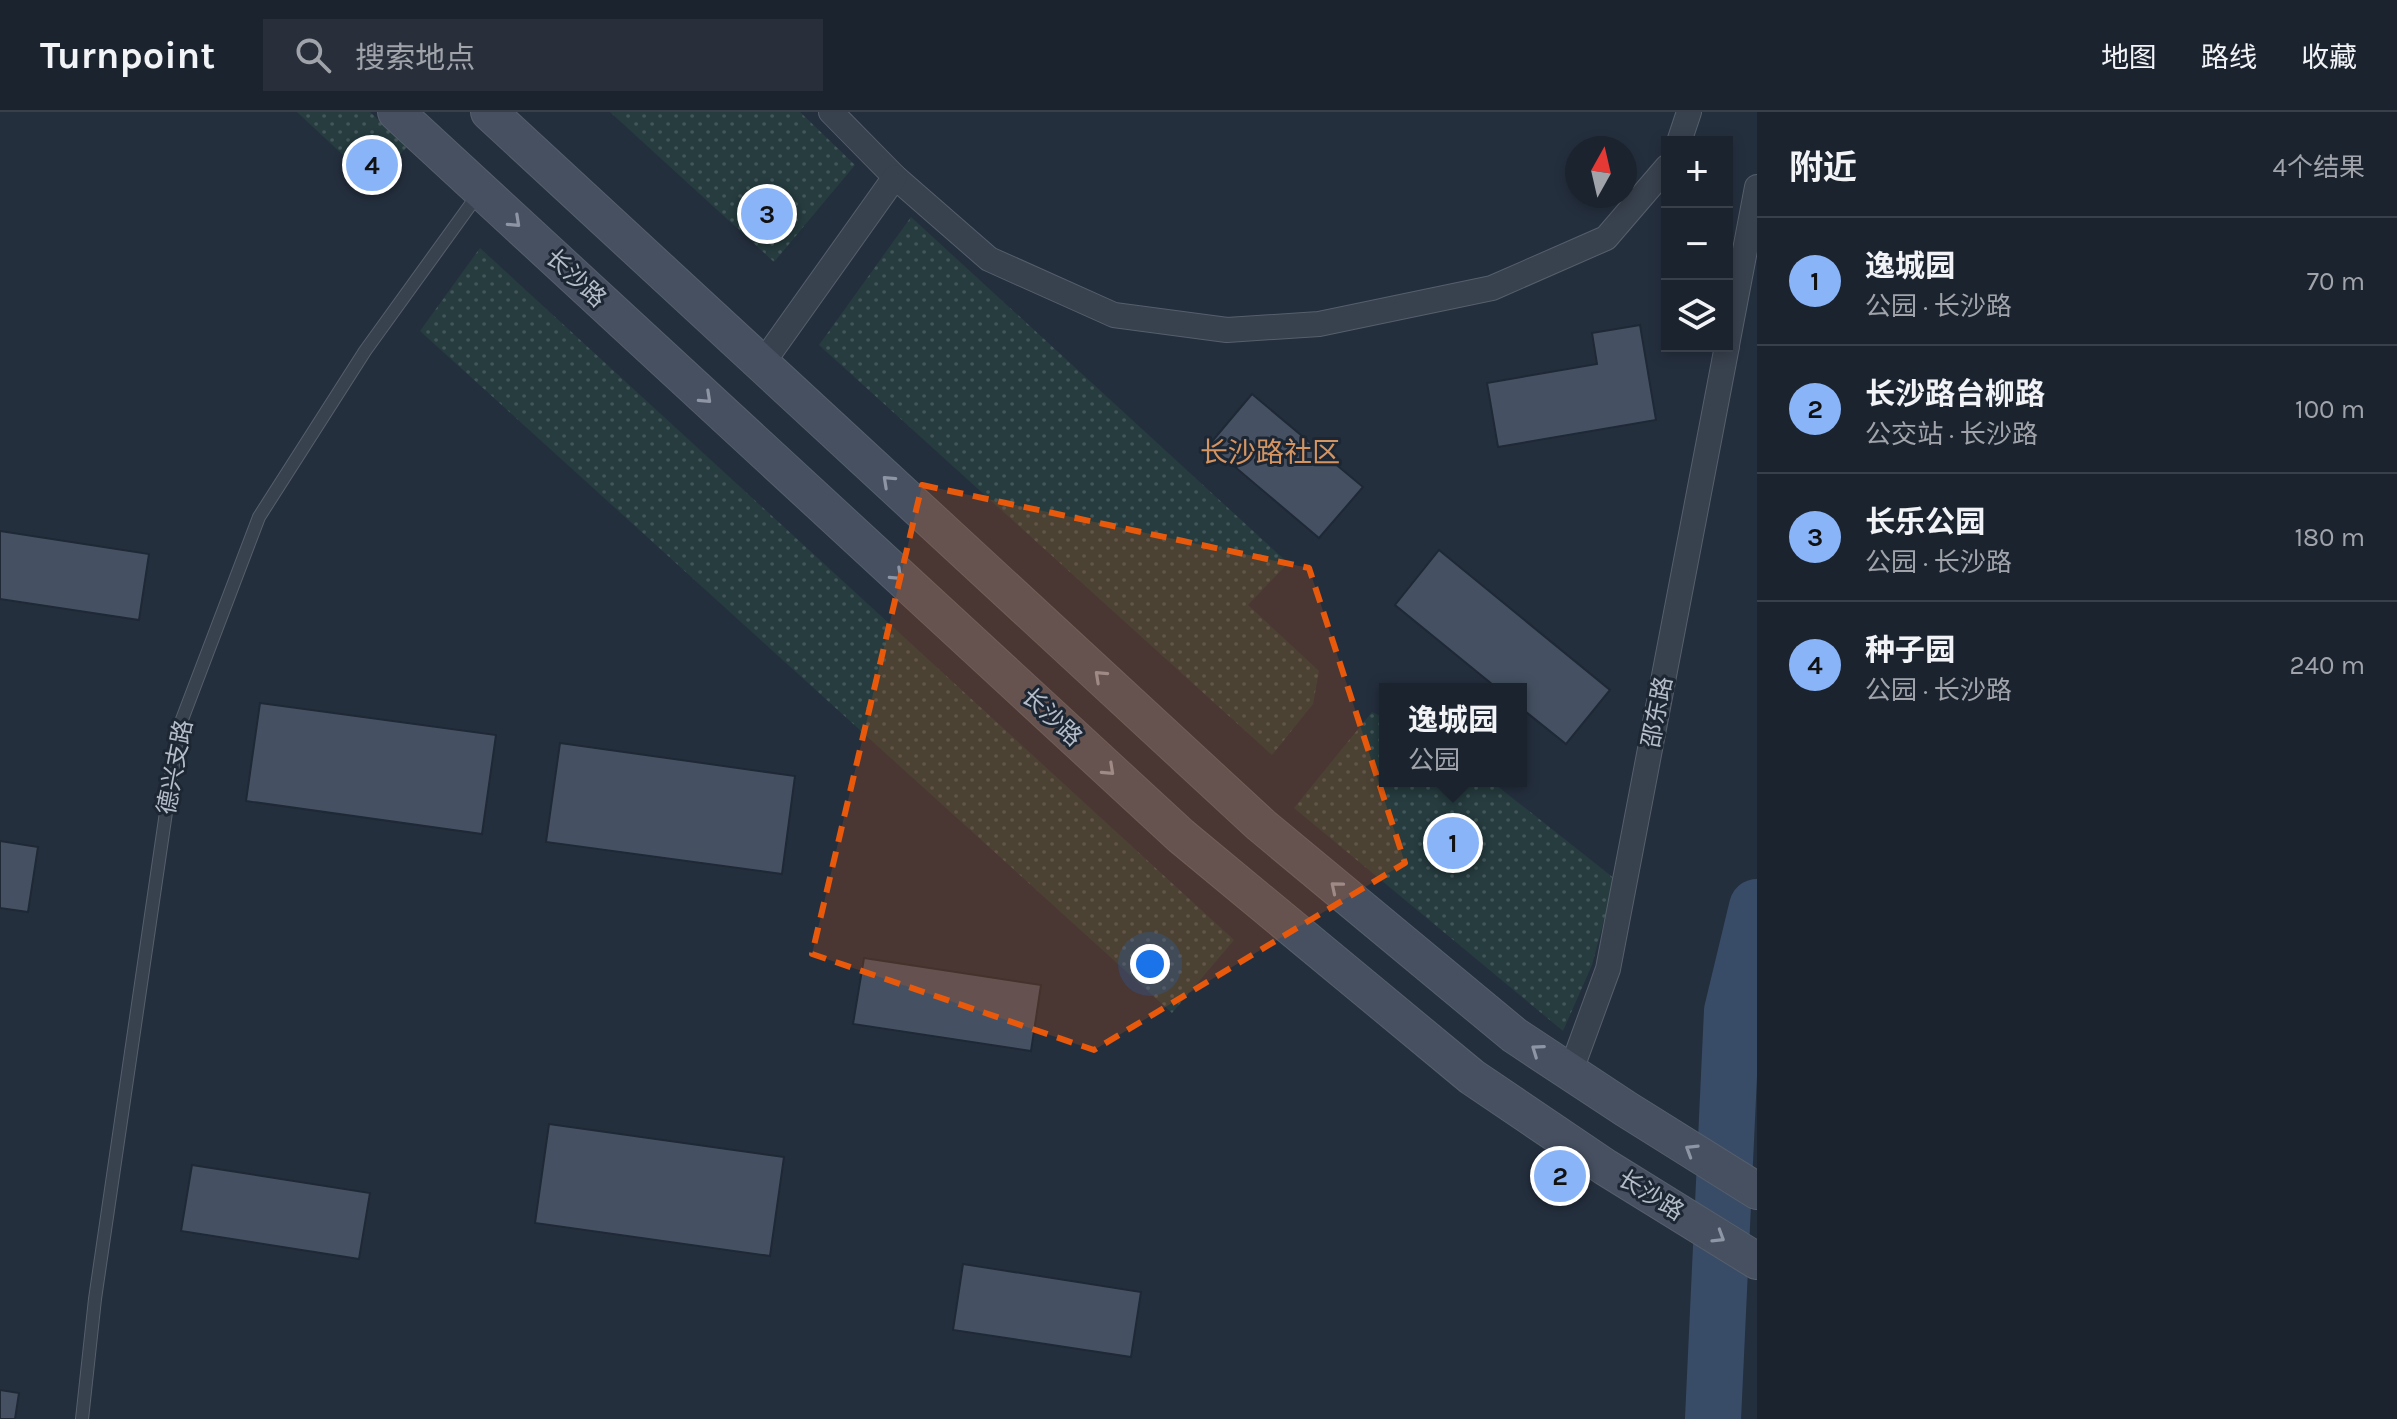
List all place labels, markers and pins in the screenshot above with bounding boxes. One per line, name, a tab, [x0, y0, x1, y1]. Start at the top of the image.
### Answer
pin: 4	[346, 135, 398, 195]
pin: 3	[741, 184, 793, 244]
pin: 1	[1427, 813, 1479, 873]
pin: 2	[1534, 1146, 1586, 1206]

